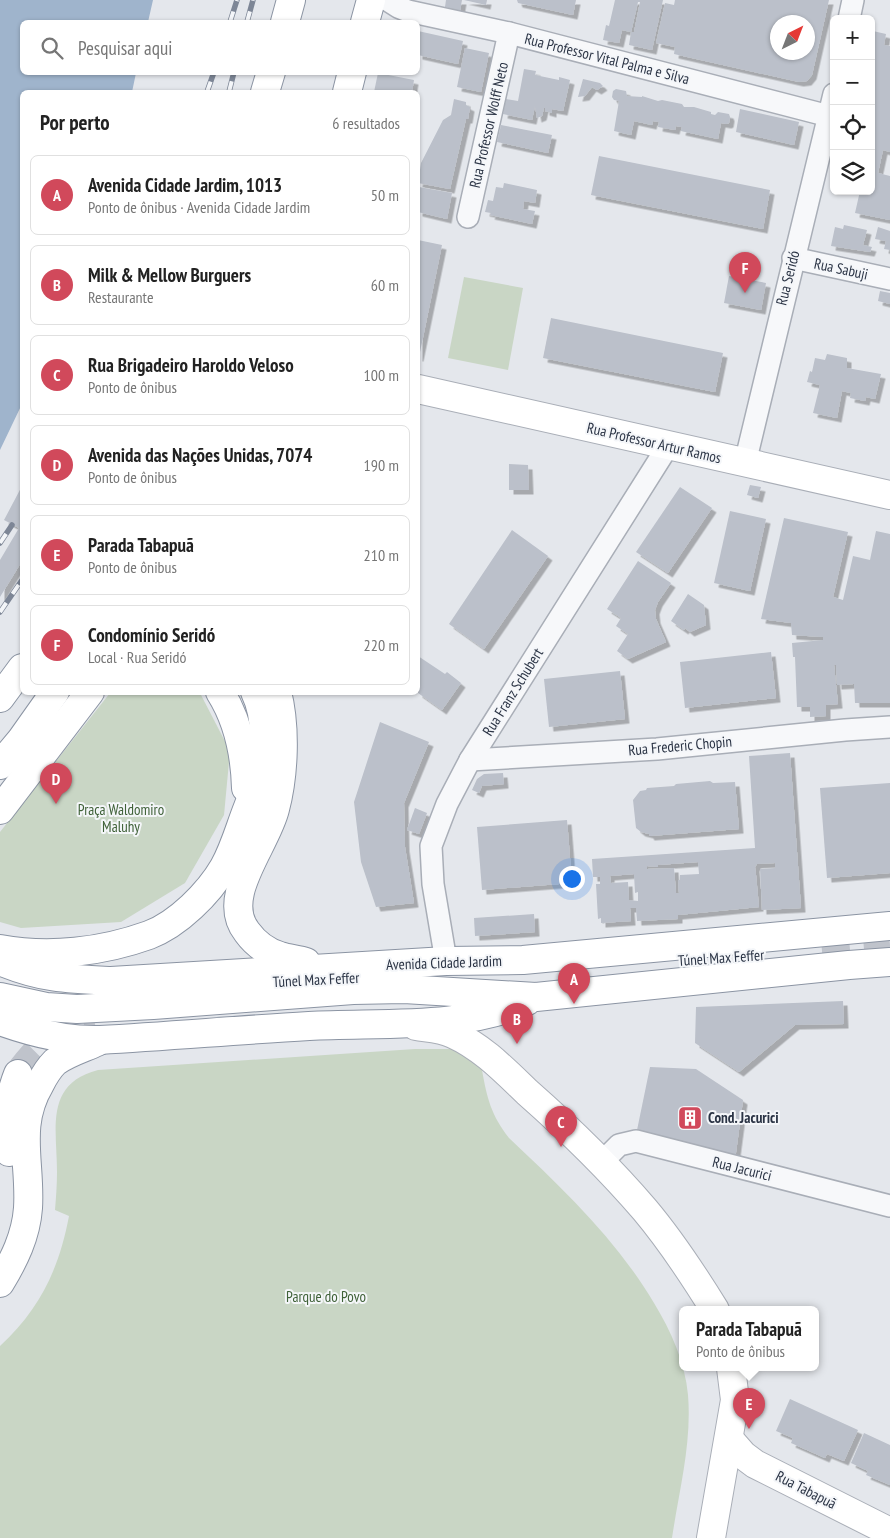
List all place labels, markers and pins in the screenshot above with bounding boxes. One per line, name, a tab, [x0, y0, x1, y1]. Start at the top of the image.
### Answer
pin: F	[729, 252, 761, 293]
pin: D	[40, 763, 72, 804]
pin: A	[558, 963, 590, 1004]
pin: B	[501, 1003, 533, 1044]
building icon: Cond. Jacurici	[677, 1105, 703, 1131]
pin: C	[545, 1106, 577, 1147]
place label: Cond. Jacurici	[708, 1108, 779, 1127]
pin: E	[733, 1388, 765, 1429]

